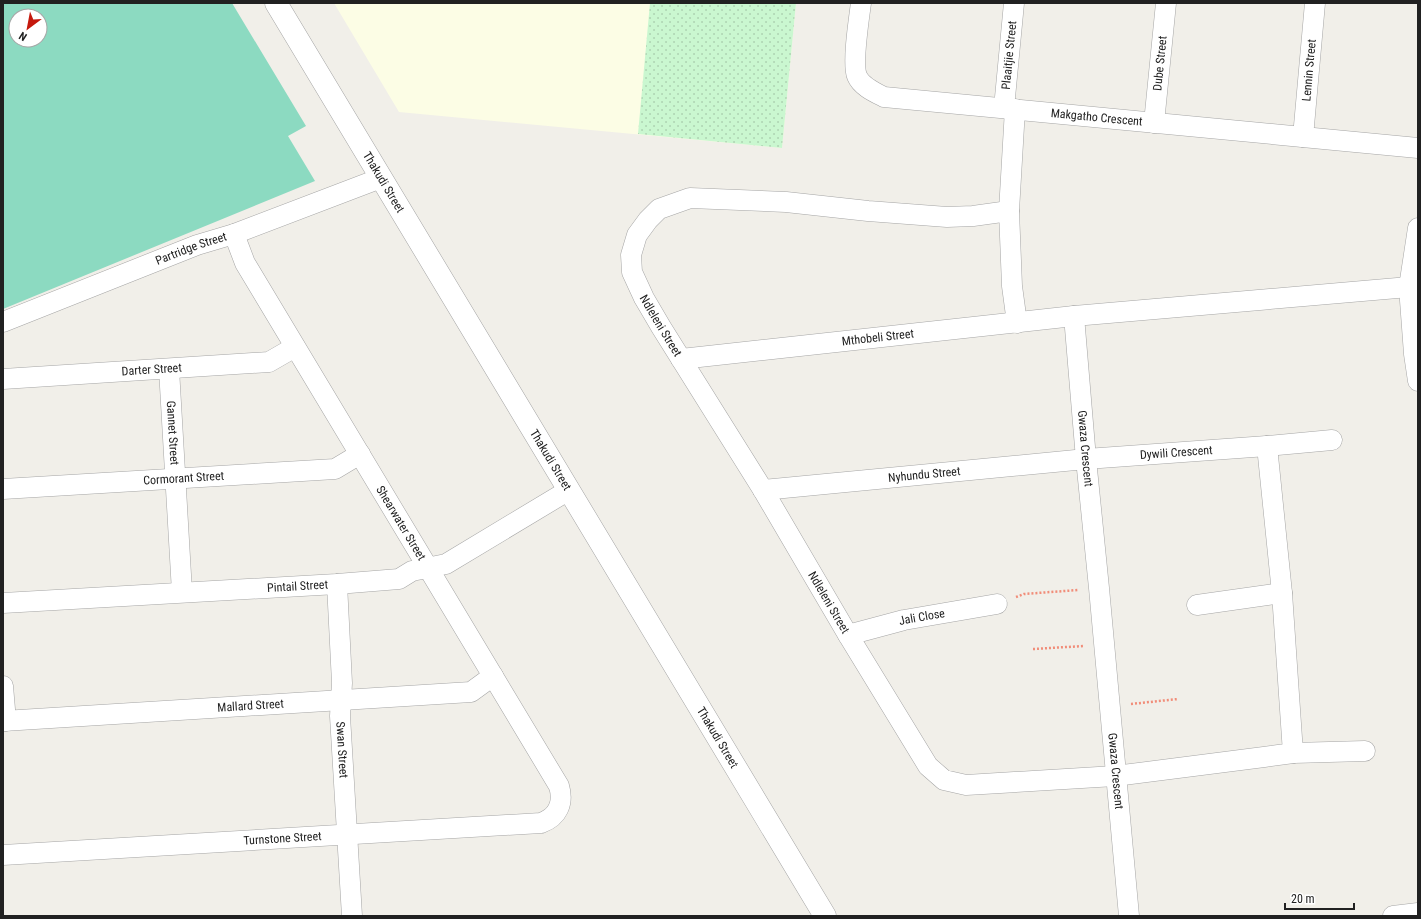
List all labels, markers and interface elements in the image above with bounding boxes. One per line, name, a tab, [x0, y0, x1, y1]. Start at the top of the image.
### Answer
north arrow	[8, 8, 48, 48]
street label: Plaaitjie Street	[999, 20, 1019, 90]
text: N	[16, 29, 29, 43]
street label: Dube Street	[1150, 35, 1170, 91]
street label: Lennin Street	[1299, 38, 1319, 102]
street label: Makgatho Crescent	[1050, 106, 1144, 129]
street label: Thakudi Street	[360, 149, 408, 216]
street label: Partridge Street	[153, 229, 229, 268]
street label: Ndleleni Street	[637, 292, 685, 359]
street label: Mthobeli Street	[841, 327, 915, 348]
street label: Darter Street	[121, 361, 183, 378]
street label: Gannet Street	[164, 400, 182, 466]
street label: Gwaza Crescent	[1075, 410, 1096, 488]
street label: Thakudi Street	[527, 427, 575, 493]
street label: Dywili Crescent	[1140, 443, 1214, 462]
street label: Nyhundu Street	[887, 464, 961, 485]
street label: Cormorant Street	[143, 469, 225, 488]
street label: Shearwater Street	[373, 483, 429, 563]
street label: Ndleleni Street	[805, 569, 853, 636]
street label: Pintail Street	[267, 577, 329, 595]
street label: Jali Close	[897, 606, 946, 628]
street label: Mallard Street	[217, 697, 285, 715]
street label: Thakudi Street	[694, 704, 742, 771]
street label: Swan Street	[333, 721, 351, 779]
street label: Gwaza Crescent	[1105, 732, 1126, 810]
street label: Turnstone Street	[243, 829, 322, 848]
scale bar	[1285, 885, 1354, 911]
text: 20 m	[1291, 892, 1315, 906]

